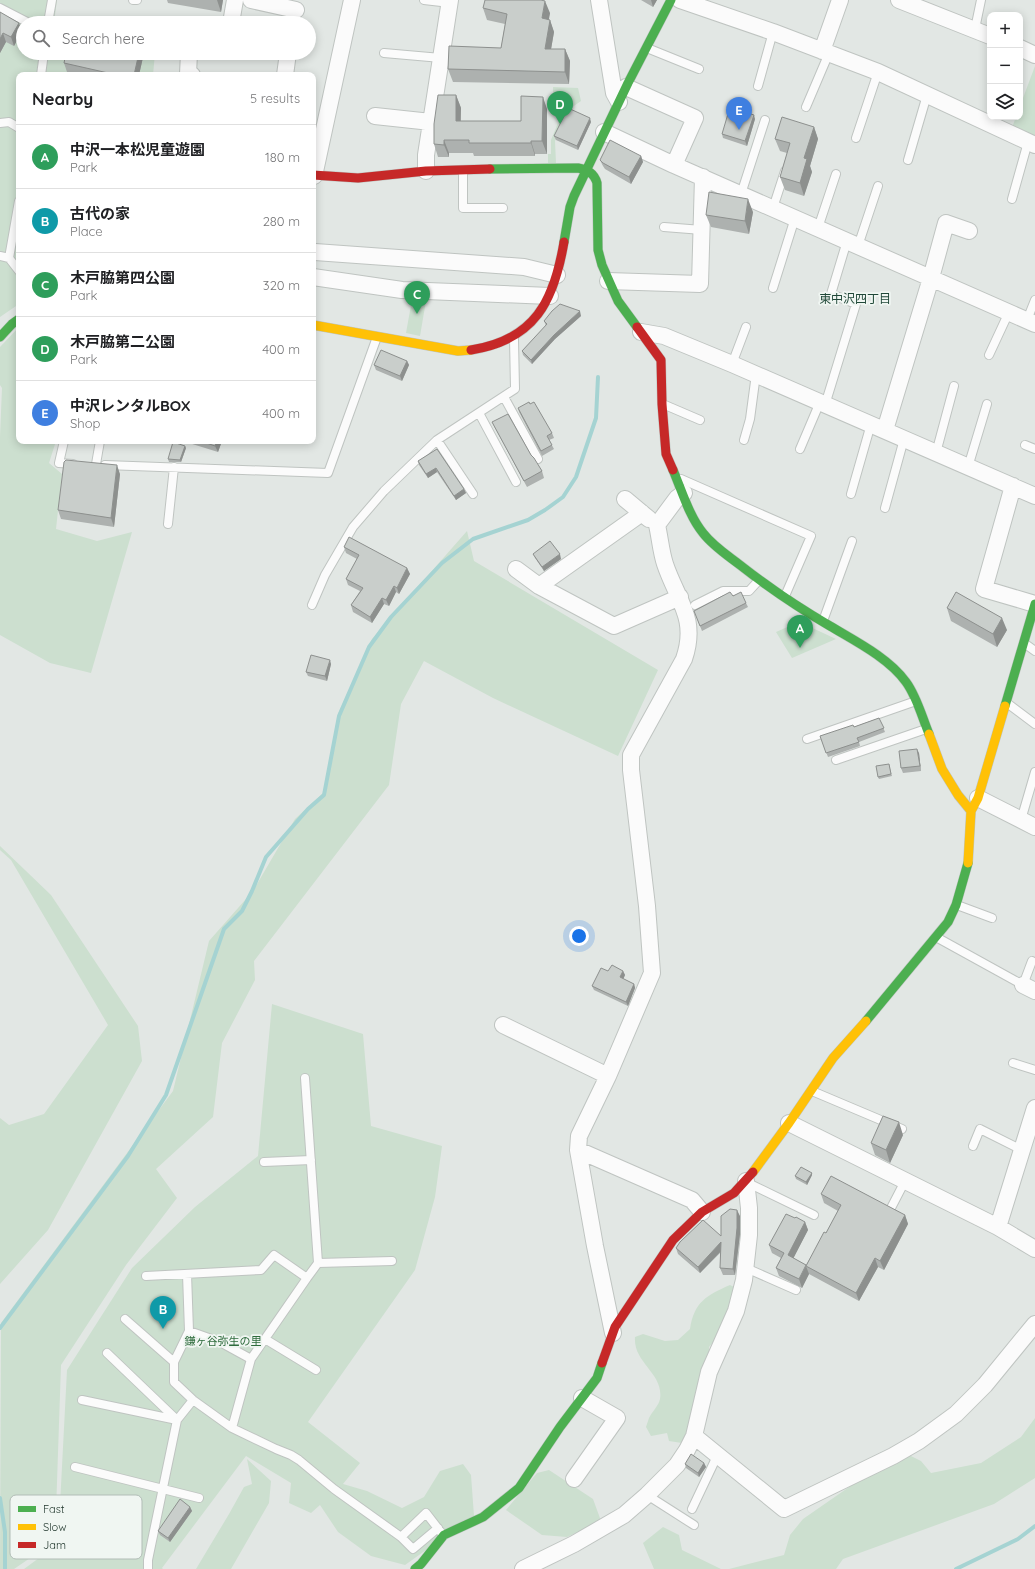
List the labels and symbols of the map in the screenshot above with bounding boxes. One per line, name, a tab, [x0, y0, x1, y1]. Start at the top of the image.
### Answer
pin: D	[547, 91, 573, 124]
pin: E	[726, 97, 752, 130]
pin: C	[404, 281, 430, 314]
district label: 東中沢四丁目	[819, 291, 891, 306]
pin: A	[787, 615, 813, 648]
your location	[569, 926, 589, 946]
pin: B	[150, 1296, 176, 1329]
park label: 鎌ヶ谷弥生の里	[185, 1334, 262, 1348]
legend	[10, 1495, 142, 1559]
text: Fast	[43, 1502, 65, 1516]
text: Slow	[43, 1520, 67, 1534]
text: Jam	[43, 1538, 66, 1552]

